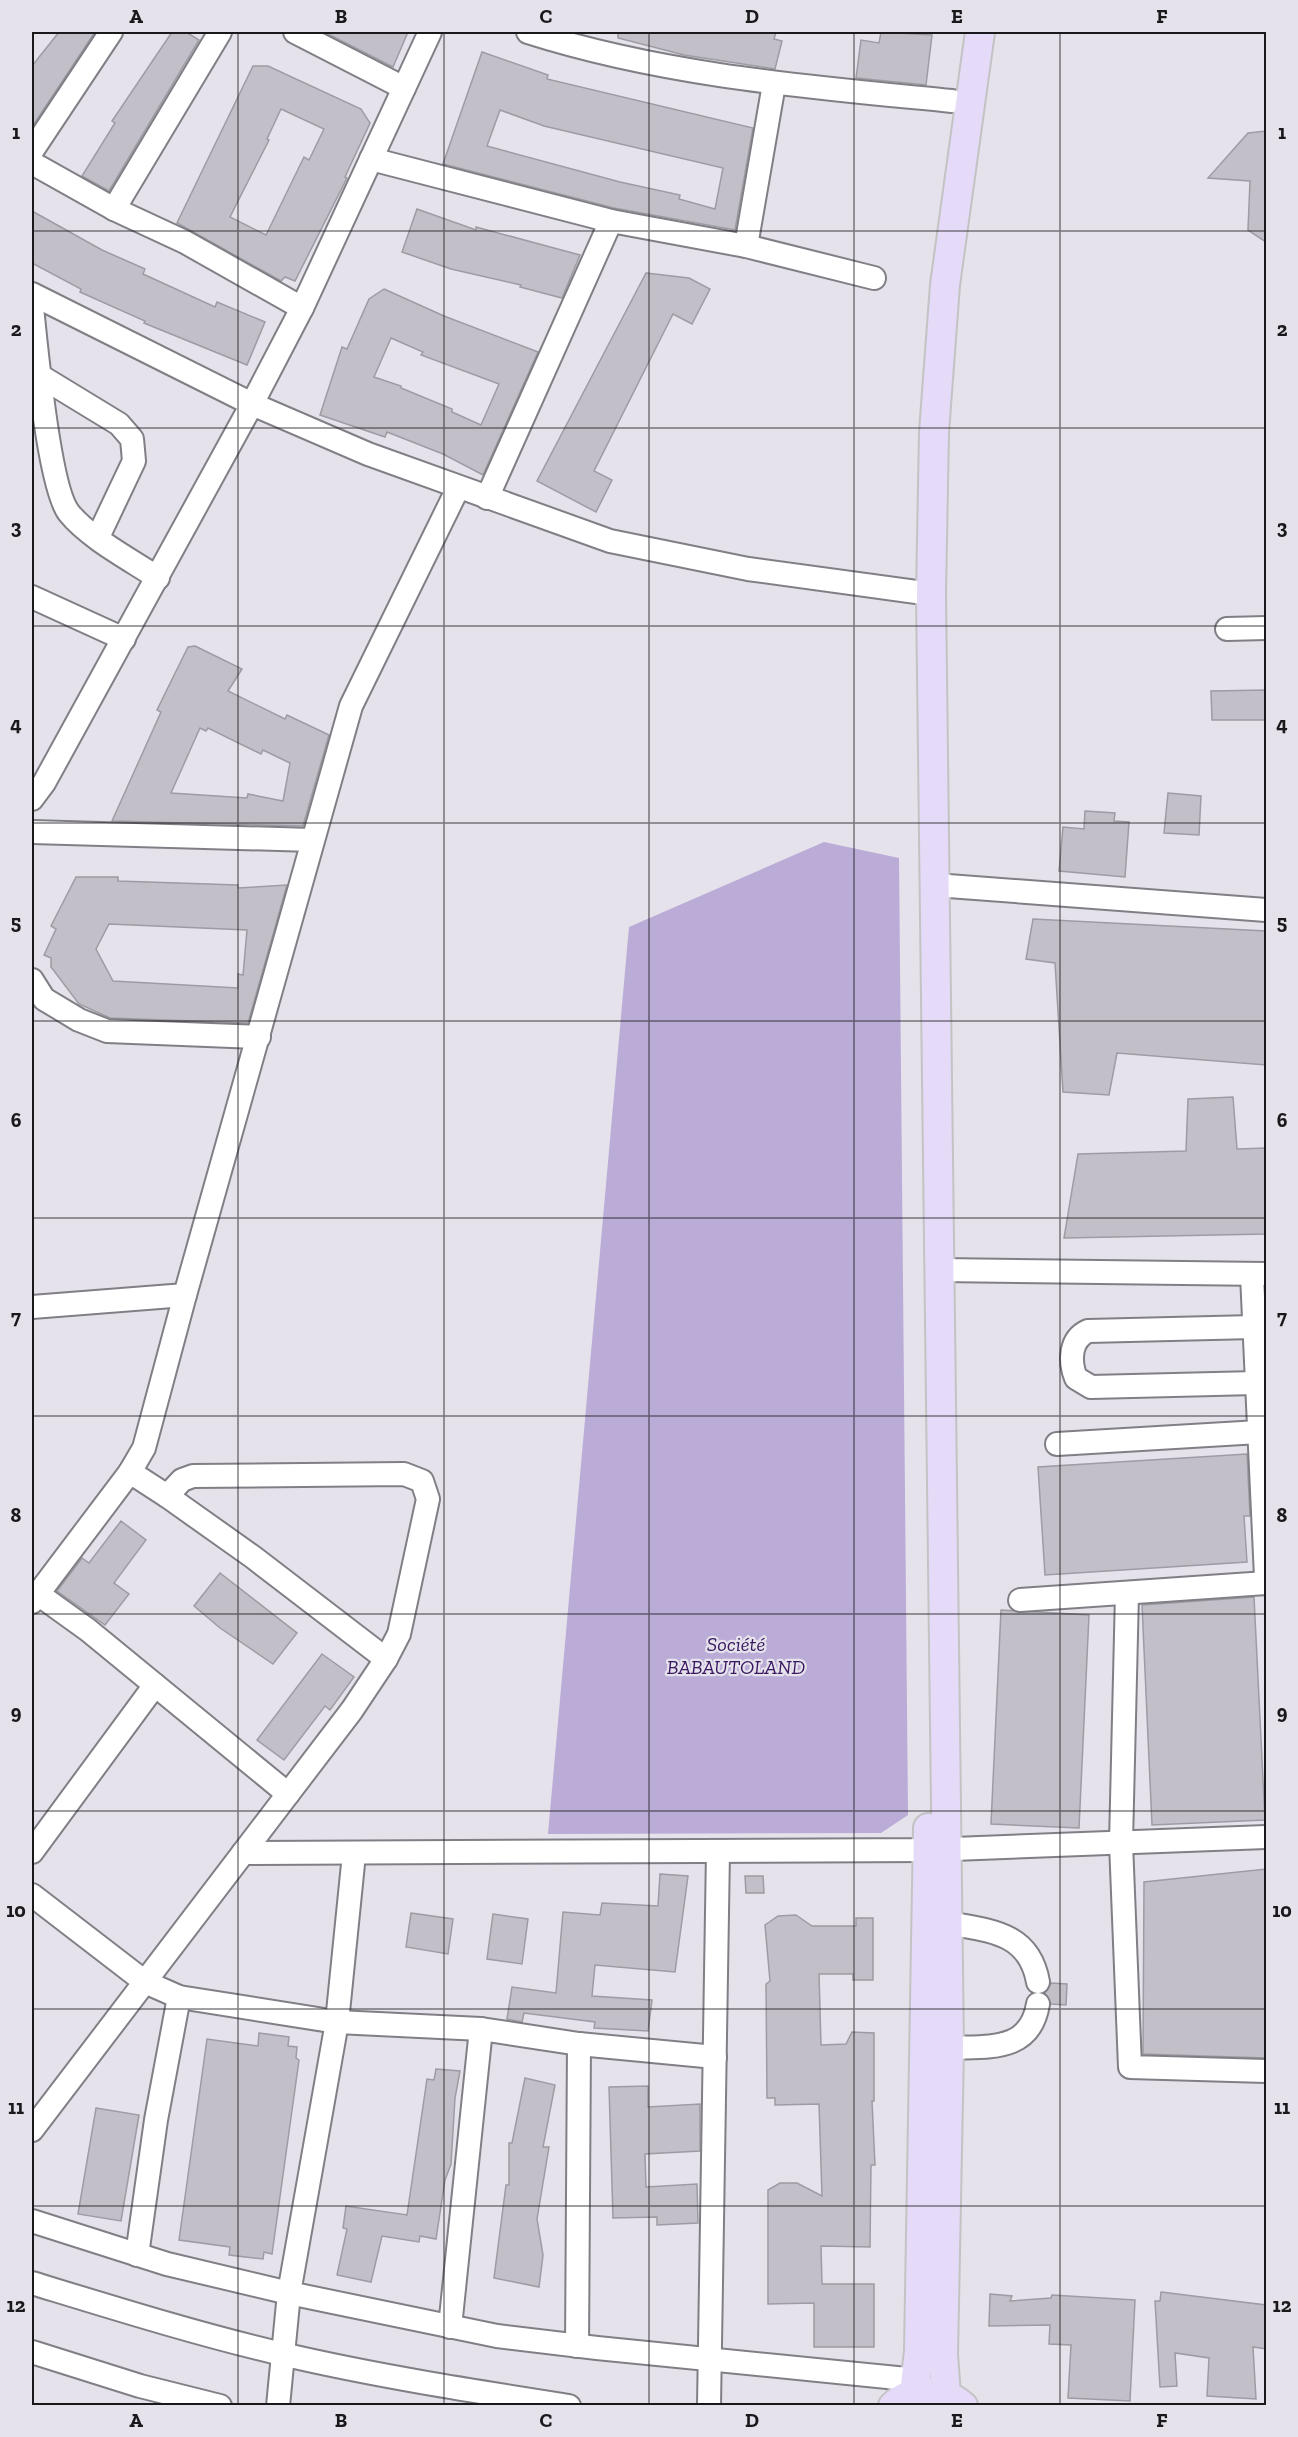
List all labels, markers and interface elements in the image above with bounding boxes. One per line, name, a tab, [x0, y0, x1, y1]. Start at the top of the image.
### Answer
text: A	[129, 4, 143, 28]
text: B	[335, 4, 347, 28]
text: C	[540, 4, 553, 28]
text: D	[745, 4, 759, 28]
text: E	[951, 4, 963, 28]
text: F	[1156, 4, 1168, 28]
text: 1	[12, 120, 20, 144]
text: 1	[1278, 120, 1286, 144]
text: 2	[11, 317, 22, 341]
text: 2	[1277, 317, 1288, 341]
text: 3	[11, 515, 22, 539]
text: 3	[1277, 515, 1288, 539]
text: 4	[10, 712, 22, 736]
text: 4	[1276, 712, 1288, 736]
text: 5	[11, 910, 21, 934]
text: 5	[1277, 910, 1287, 934]
text: 6	[11, 1108, 22, 1132]
text: 6	[1277, 1108, 1288, 1132]
text: 7	[11, 1305, 21, 1329]
text: 7	[1277, 1305, 1287, 1329]
text: 8	[11, 1503, 22, 1527]
text: 8	[1277, 1503, 1288, 1527]
park label: Société BABAUTOLAND	[667, 1632, 806, 1679]
text: 9	[11, 1700, 22, 1724]
text: 9	[1277, 1700, 1288, 1724]
text: 10	[6, 1898, 26, 1922]
text: 10	[1272, 1898, 1292, 1922]
text: 11	[8, 2095, 24, 2119]
text: 11	[1274, 2095, 1290, 2119]
text: 12	[7, 2293, 26, 2317]
text: 12	[1273, 2293, 1292, 2317]
text: A	[129, 2408, 143, 2432]
text: B	[335, 2408, 347, 2432]
text: C	[540, 2408, 553, 2432]
text: D	[745, 2408, 759, 2432]
text: E	[951, 2408, 963, 2432]
text: F	[1156, 2408, 1168, 2432]

